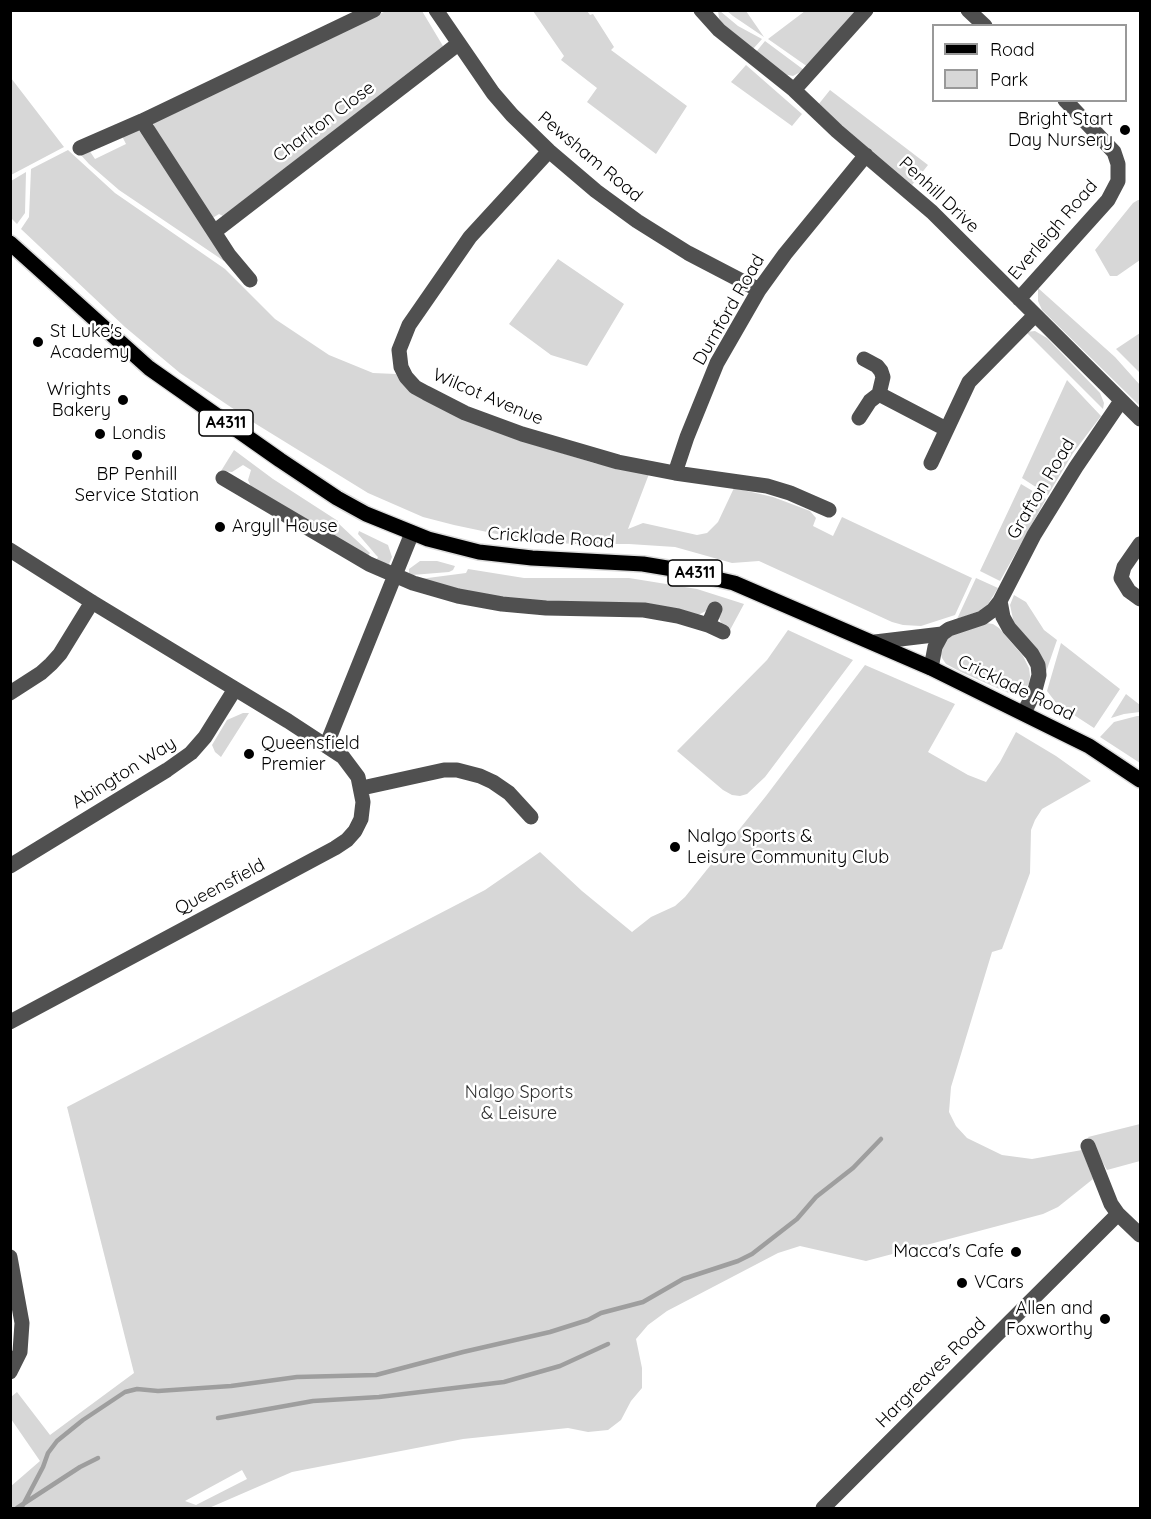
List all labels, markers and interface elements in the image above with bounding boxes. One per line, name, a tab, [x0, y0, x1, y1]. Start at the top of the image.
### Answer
legend	[932, 24, 1127, 102]
text: Road	[990, 38, 1035, 61]
text: Park	[990, 68, 1028, 91]
street label: Charlton Close	[269, 77, 379, 167]
street label: Pewsham Road	[533, 107, 647, 207]
place label: Bright Start Day Nursery	[1008, 109, 1113, 152]
marker: Bright Start Day Nursery	[1118, 123, 1132, 137]
street label: Penhill Drive	[894, 152, 984, 238]
street label: Everleigh Road	[1004, 176, 1102, 284]
street label: Durnford Road	[689, 251, 769, 369]
place label: St Luke's Academy	[50, 321, 130, 364]
marker: St Luke's Academy	[31, 335, 45, 349]
street label: Wilcot Avenue	[429, 364, 547, 430]
place label: Wrights Bakery	[47, 379, 111, 422]
marker: Wrights Bakery	[116, 393, 130, 407]
road number: A4311	[199, 410, 253, 436]
place label: Londis	[112, 423, 166, 445]
marker: Londis	[93, 427, 107, 441]
street label: Grafton Road	[1003, 435, 1079, 543]
marker: BP Penhill Service Station	[130, 448, 144, 462]
place label: BP Penhill Service Station	[75, 464, 199, 506]
place label: Argyll House	[232, 516, 338, 538]
marker: Argyll House	[213, 520, 227, 534]
street label: Cricklade Road	[487, 523, 615, 553]
road number: A4311	[668, 560, 722, 586]
street label: Cricklade Road	[954, 650, 1078, 726]
street label: Abington Way	[68, 732, 180, 814]
place label: Queensfield Premier	[261, 733, 360, 776]
marker: Queensfield Premier	[242, 747, 256, 761]
place label: Nalgo Sports & Leisure Community Club	[687, 826, 889, 868]
marker: Nalgo Sports & Leisure Community Club	[668, 840, 682, 854]
street label: Queensfield	[171, 854, 269, 920]
park label: Nalgo Sports & Leisure	[465, 1082, 573, 1124]
place label: Macca's Cafe	[893, 1241, 1004, 1263]
marker: Macca's Cafe	[1009, 1245, 1023, 1259]
place label: VCars	[974, 1272, 1024, 1294]
marker: VCars	[955, 1276, 969, 1290]
place label: Allen and Foxworthy	[1006, 1298, 1093, 1340]
marker: Allen and Foxworthy	[1098, 1312, 1112, 1326]
street label: Hargreaves Road	[871, 1313, 991, 1433]

